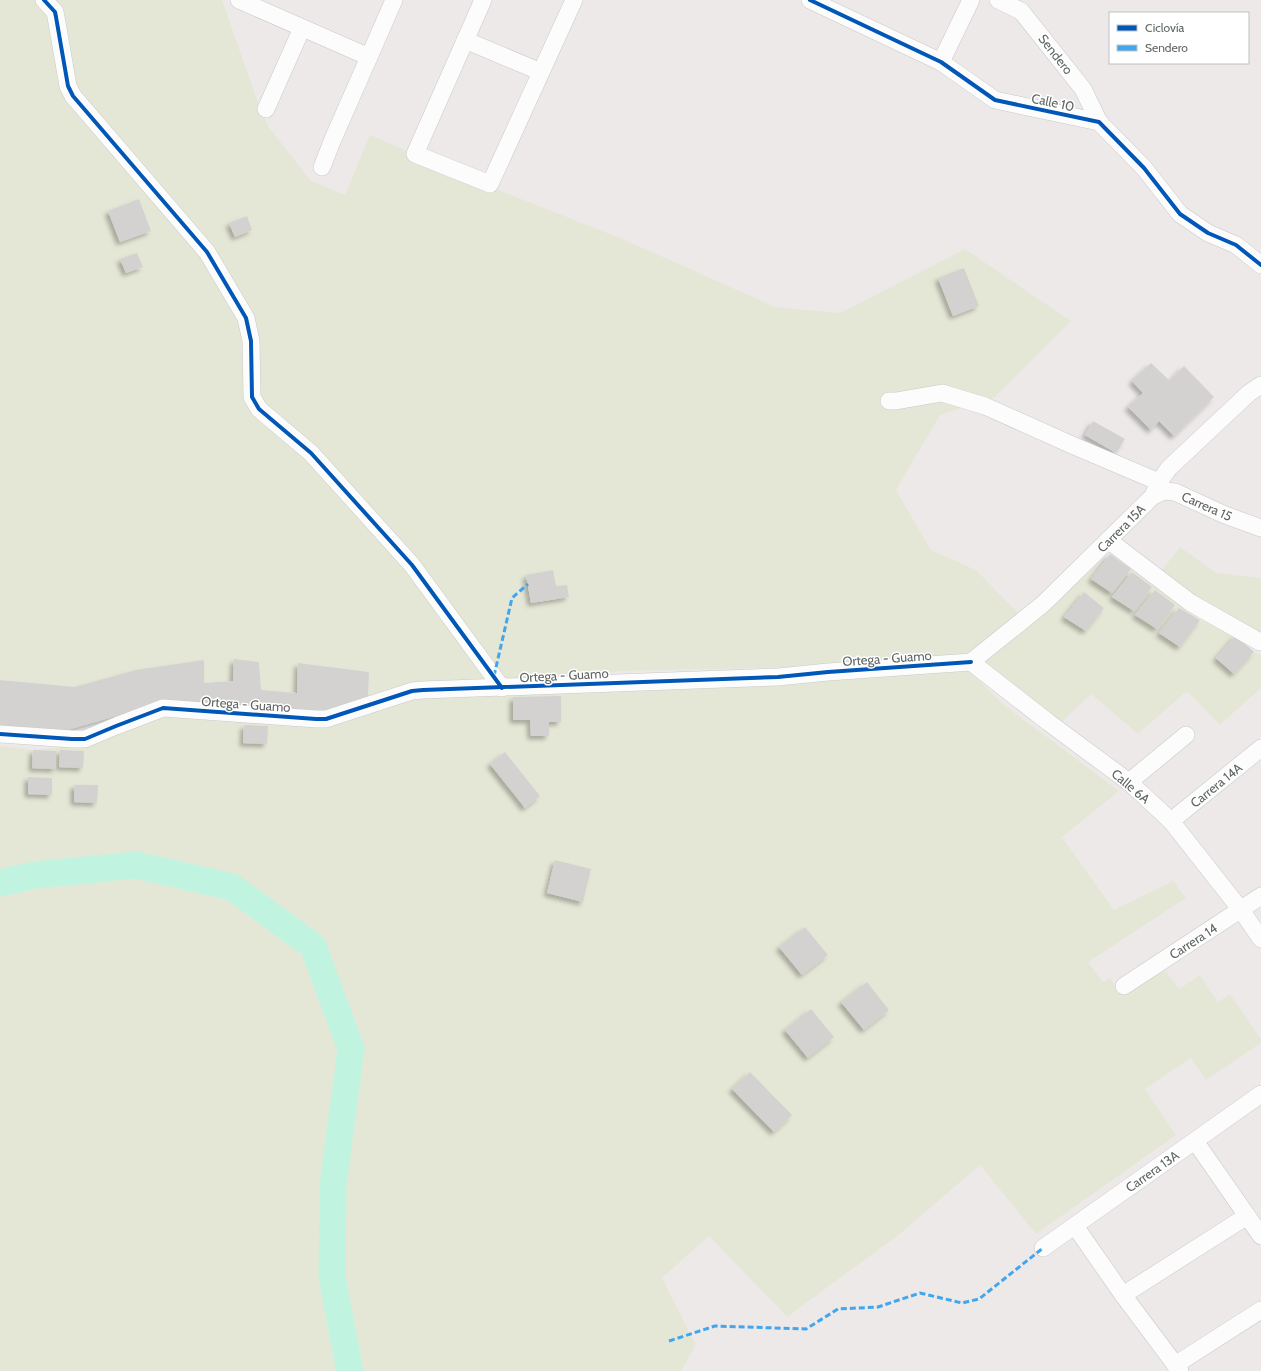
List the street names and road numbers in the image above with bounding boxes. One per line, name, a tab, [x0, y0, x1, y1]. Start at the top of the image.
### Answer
street label: Sendero	[1035, 31, 1077, 77]
street label: Calle 10	[1030, 90, 1076, 114]
street label: Carrera 15	[1179, 488, 1235, 524]
street label: Carrera 15A	[1094, 501, 1148, 555]
street label: Ortega - Guamo	[842, 647, 932, 669]
street label: Ortega - Guamo	[519, 665, 609, 685]
street label: Ortega - Guamo	[201, 693, 291, 715]
street label: Carrera 14A	[1187, 759, 1245, 811]
street label: Calle 6A	[1109, 765, 1153, 807]
street label: Carrera 14	[1166, 919, 1220, 962]
street label: Carrera 13A	[1122, 1147, 1182, 1195]

